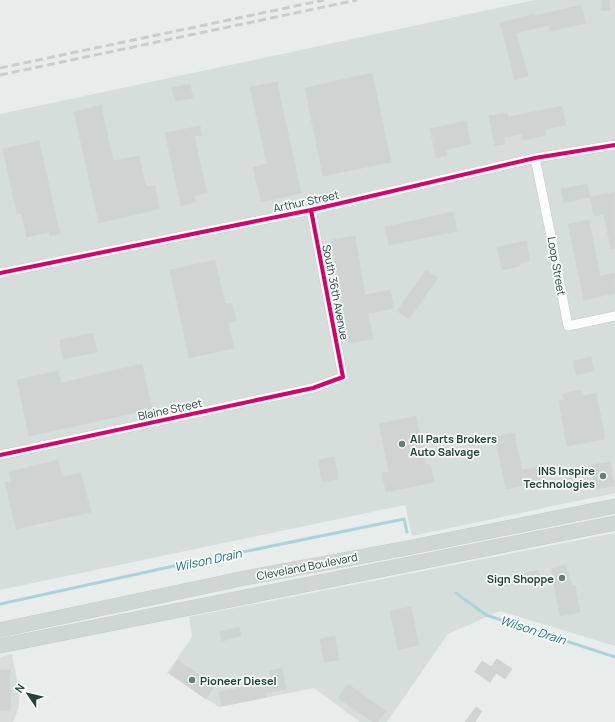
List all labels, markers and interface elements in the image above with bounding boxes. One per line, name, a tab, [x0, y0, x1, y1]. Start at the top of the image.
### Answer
street label: Arthur Street	[272, 187, 340, 215]
street label: Loop Street	[544, 235, 570, 297]
street label: South 36th Avenue	[319, 243, 353, 341]
street label: Blaine Street	[136, 395, 204, 423]
place label: All Parts Brokers Auto Salvage	[410, 431, 497, 459]
marker: All Parts Brokers Auto Salvage	[397, 439, 407, 449]
place label: INS Inspire Technologies	[523, 463, 595, 491]
marker: INS Inspire Technologies	[598, 471, 608, 481]
water label: Wilson Drain	[173, 544, 244, 575]
street label: Cleveland Boulevard	[255, 549, 359, 583]
place label: Sign Shoppe	[487, 571, 554, 586]
marker: Sign Shoppe	[557, 573, 567, 583]
water label: Wilson Drain	[498, 611, 569, 649]
place label: Pioneer Diesel	[200, 673, 277, 688]
north arrow	[8, 674, 48, 714]
marker: Pioneer Diesel	[187, 675, 197, 685]
text: N	[11, 680, 28, 696]

